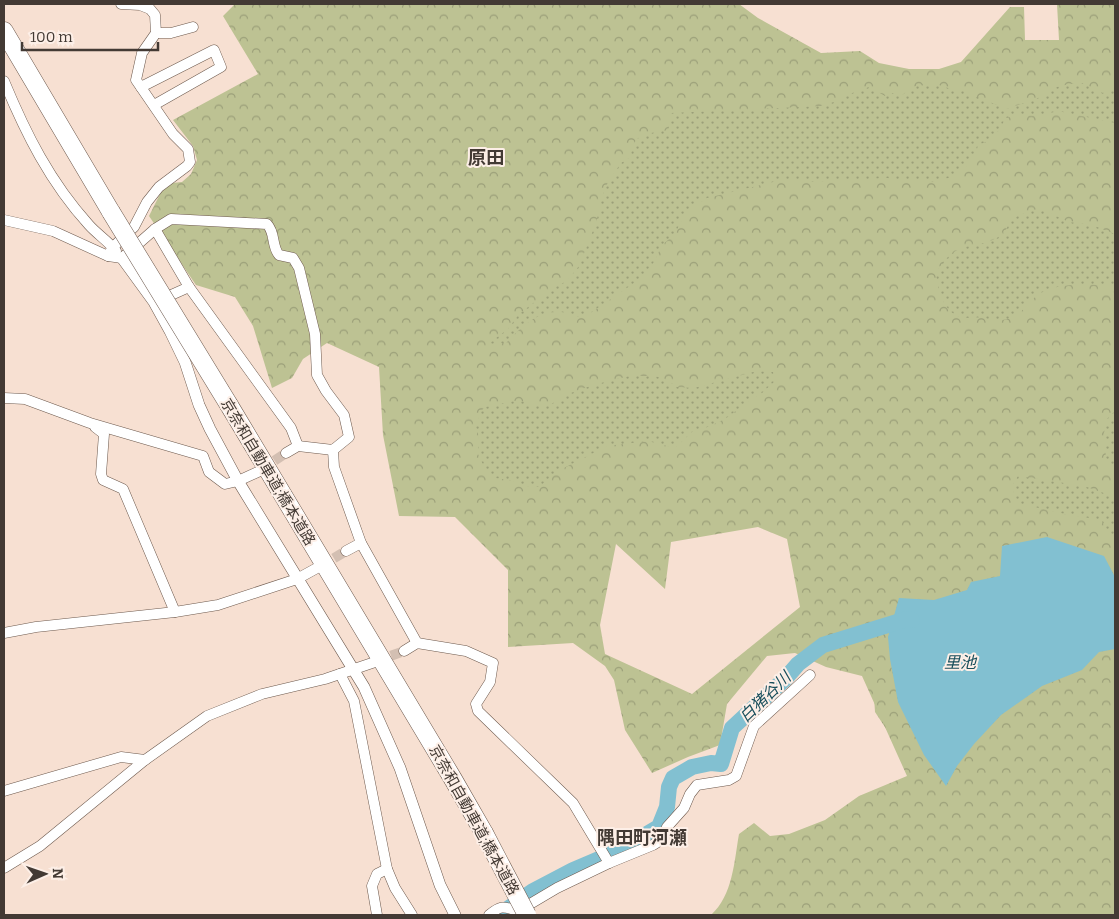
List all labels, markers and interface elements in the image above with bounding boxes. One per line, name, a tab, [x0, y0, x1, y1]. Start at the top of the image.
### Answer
scale bar	[22, 20, 159, 52]
text: 100 m	[30, 28, 73, 46]
district label: 原田	[468, 147, 504, 169]
street label: 京奈和自動車道;橋本道路	[217, 395, 319, 549]
water label: 里池	[944, 653, 978, 672]
water label: 白猪谷川	[735, 667, 796, 726]
street label: 京奈和自動車道;橋本道路	[425, 742, 523, 898]
district label: 隅田町河瀬	[597, 827, 687, 849]
north arrow	[20, 849, 70, 899]
text: N	[49, 868, 66, 879]

